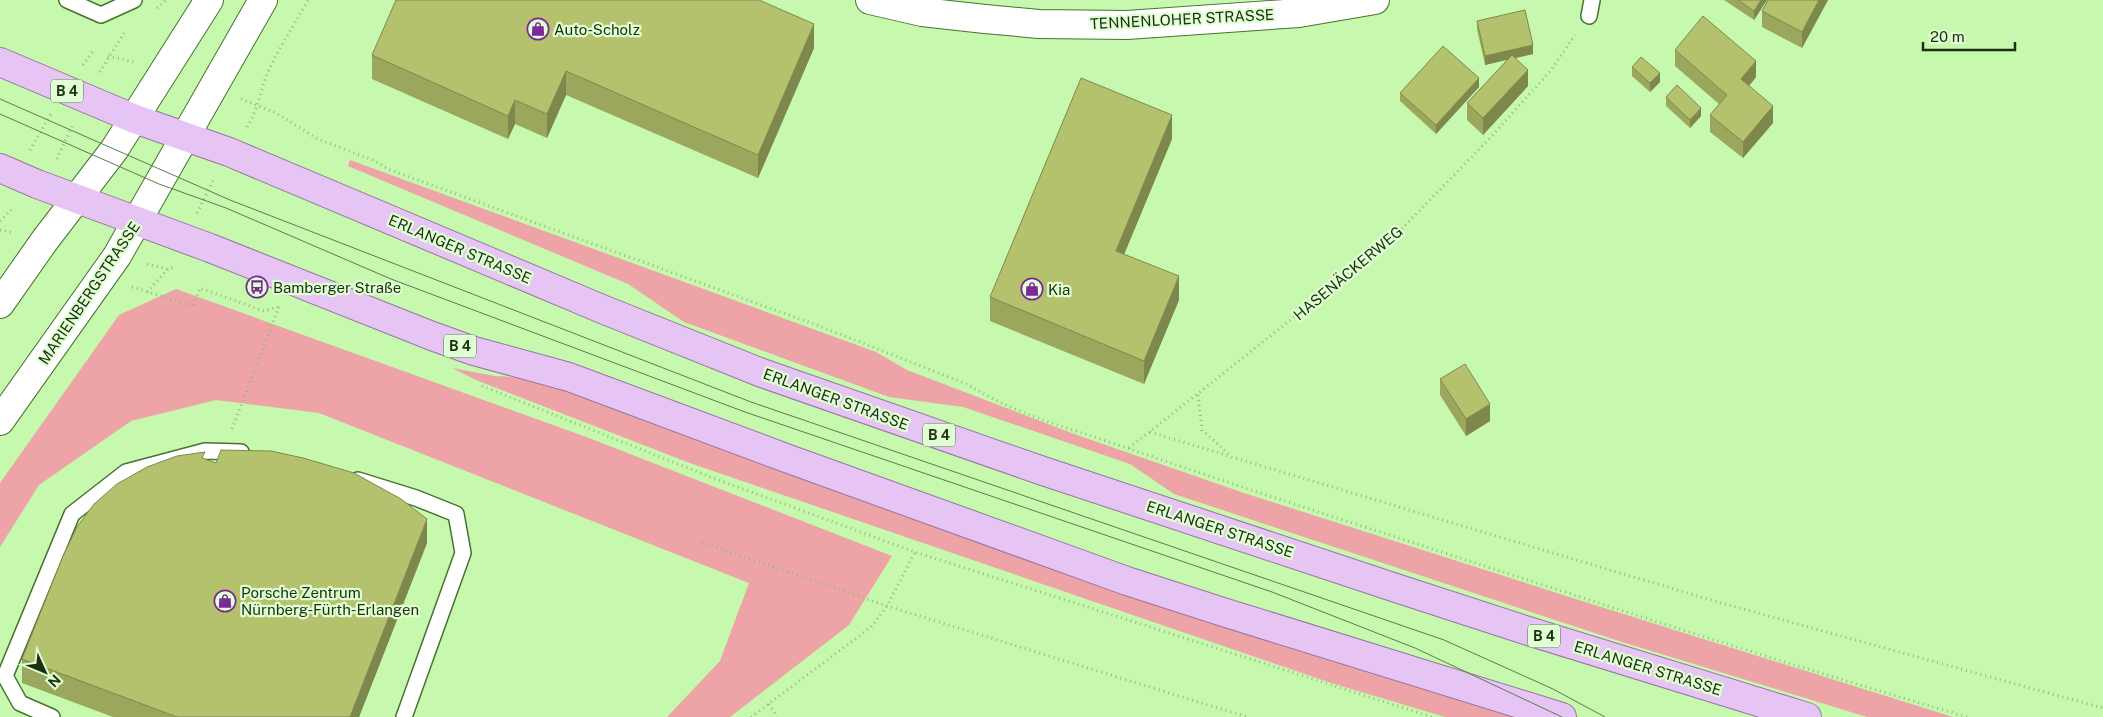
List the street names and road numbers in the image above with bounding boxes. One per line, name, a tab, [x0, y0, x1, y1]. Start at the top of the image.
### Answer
street label: TENNENLOHER STRASSE	[1089, 6, 1275, 32]
road number: B 4	[51, 80, 83, 102]
street label: ERLANGER STRASSE	[386, 211, 534, 287]
street label: MARIENBERGSTRASSE	[35, 218, 143, 368]
street label: HASENÄCKERWEG	[1289, 222, 1406, 324]
road number: B 4	[444, 334, 476, 358]
street label: ERLANGER STRASSE	[761, 365, 911, 433]
road number: B 4	[923, 424, 955, 446]
street label: ERLANGER STRASSE	[1144, 497, 1296, 561]
road number: B 4	[1528, 624, 1560, 648]
street label: ERLANGER STRASSE	[1572, 637, 1724, 699]

